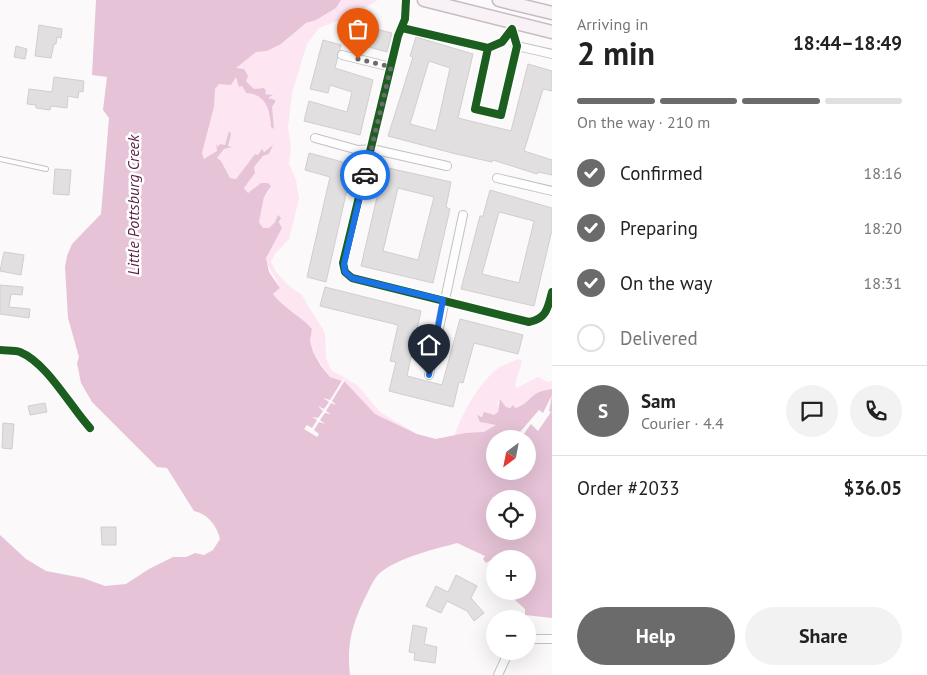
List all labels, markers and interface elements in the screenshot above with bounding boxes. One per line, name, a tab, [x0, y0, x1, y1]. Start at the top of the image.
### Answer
pin	[337, 8, 379, 59]
text: Arriving in	[577, 14, 648, 34]
icon: bag	[344, 15, 372, 43]
text: 18:44–18:49	[793, 31, 902, 55]
text: 2 min	[577, 32, 655, 74]
text: On the way · 210 m	[577, 112, 710, 132]
water label: Little Pottsburg Creek	[123, 134, 143, 275]
courier	[340, 150, 390, 200]
icon: check	[577, 159, 605, 187]
icon: car	[351, 161, 379, 189]
text: Confirmed	[620, 161, 703, 185]
text: 18:16	[864, 163, 902, 183]
icon: check	[577, 214, 605, 242]
text: Preparing	[620, 216, 698, 240]
text: 18:20	[864, 218, 902, 238]
icon: check	[577, 269, 605, 297]
text: On the way	[620, 271, 712, 295]
text: 18:31	[864, 273, 902, 293]
pin	[408, 324, 450, 375]
text: Delivered	[620, 326, 698, 350]
icon: home	[415, 331, 443, 359]
button: chat	[786, 385, 838, 437]
button: phone	[850, 385, 902, 437]
text: Sam	[641, 389, 676, 413]
text: S	[598, 399, 608, 423]
text: Courier · 4.4	[641, 413, 724, 433]
north arrow	[486, 430, 536, 480]
map controls	[486, 430, 536, 660]
text: Order #2033	[577, 476, 680, 500]
text: $36.05	[843, 476, 902, 500]
button: locate	[486, 490, 536, 540]
button: +	[486, 550, 536, 600]
button: Help	[577, 607, 735, 665]
button: Share	[745, 607, 902, 665]
button: −	[486, 610, 536, 660]

